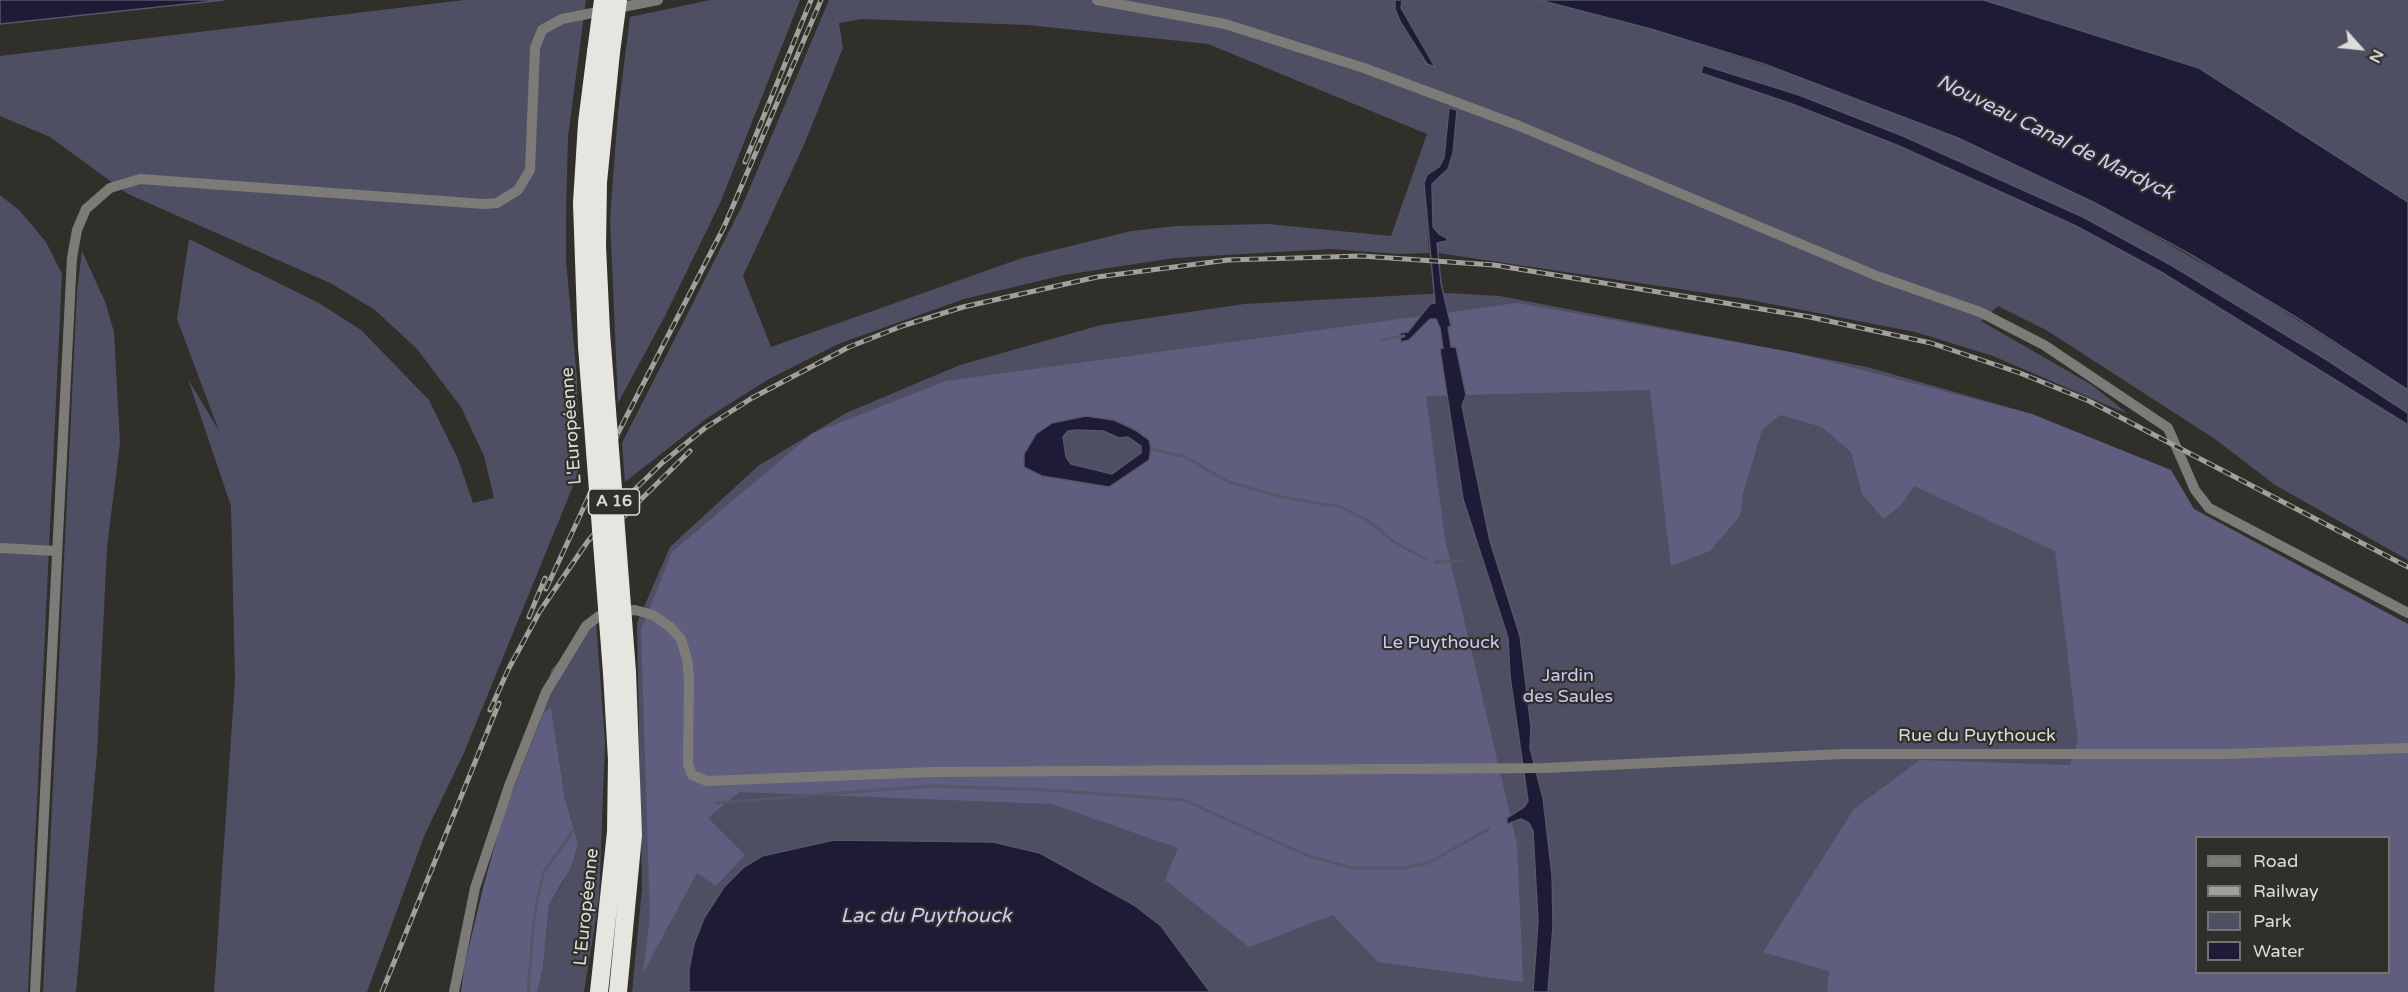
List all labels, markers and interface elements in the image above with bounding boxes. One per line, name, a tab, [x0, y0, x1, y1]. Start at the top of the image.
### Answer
north arrow	[2330, 18, 2390, 78]
text: N	[2364, 46, 2388, 66]
water label: Nouveau Canal de Mardyck	[1932, 70, 2178, 206]
street label: L'Européenne	[557, 366, 587, 486]
road number: A 16	[588, 489, 640, 515]
park label: Le Puythouck	[1382, 632, 1500, 654]
park label: Jardin des Saules	[1523, 665, 1613, 708]
street label: Rue du Puythouck	[1898, 725, 2056, 747]
legend	[2195, 836, 2390, 974]
street label: L'Européenne	[570, 847, 604, 967]
text: Road	[2253, 850, 2298, 872]
text: Railway	[2253, 880, 2319, 902]
water label: Lac du Puythouck	[841, 905, 1011, 929]
text: Park	[2253, 910, 2291, 932]
text: Water	[2253, 940, 2304, 962]

